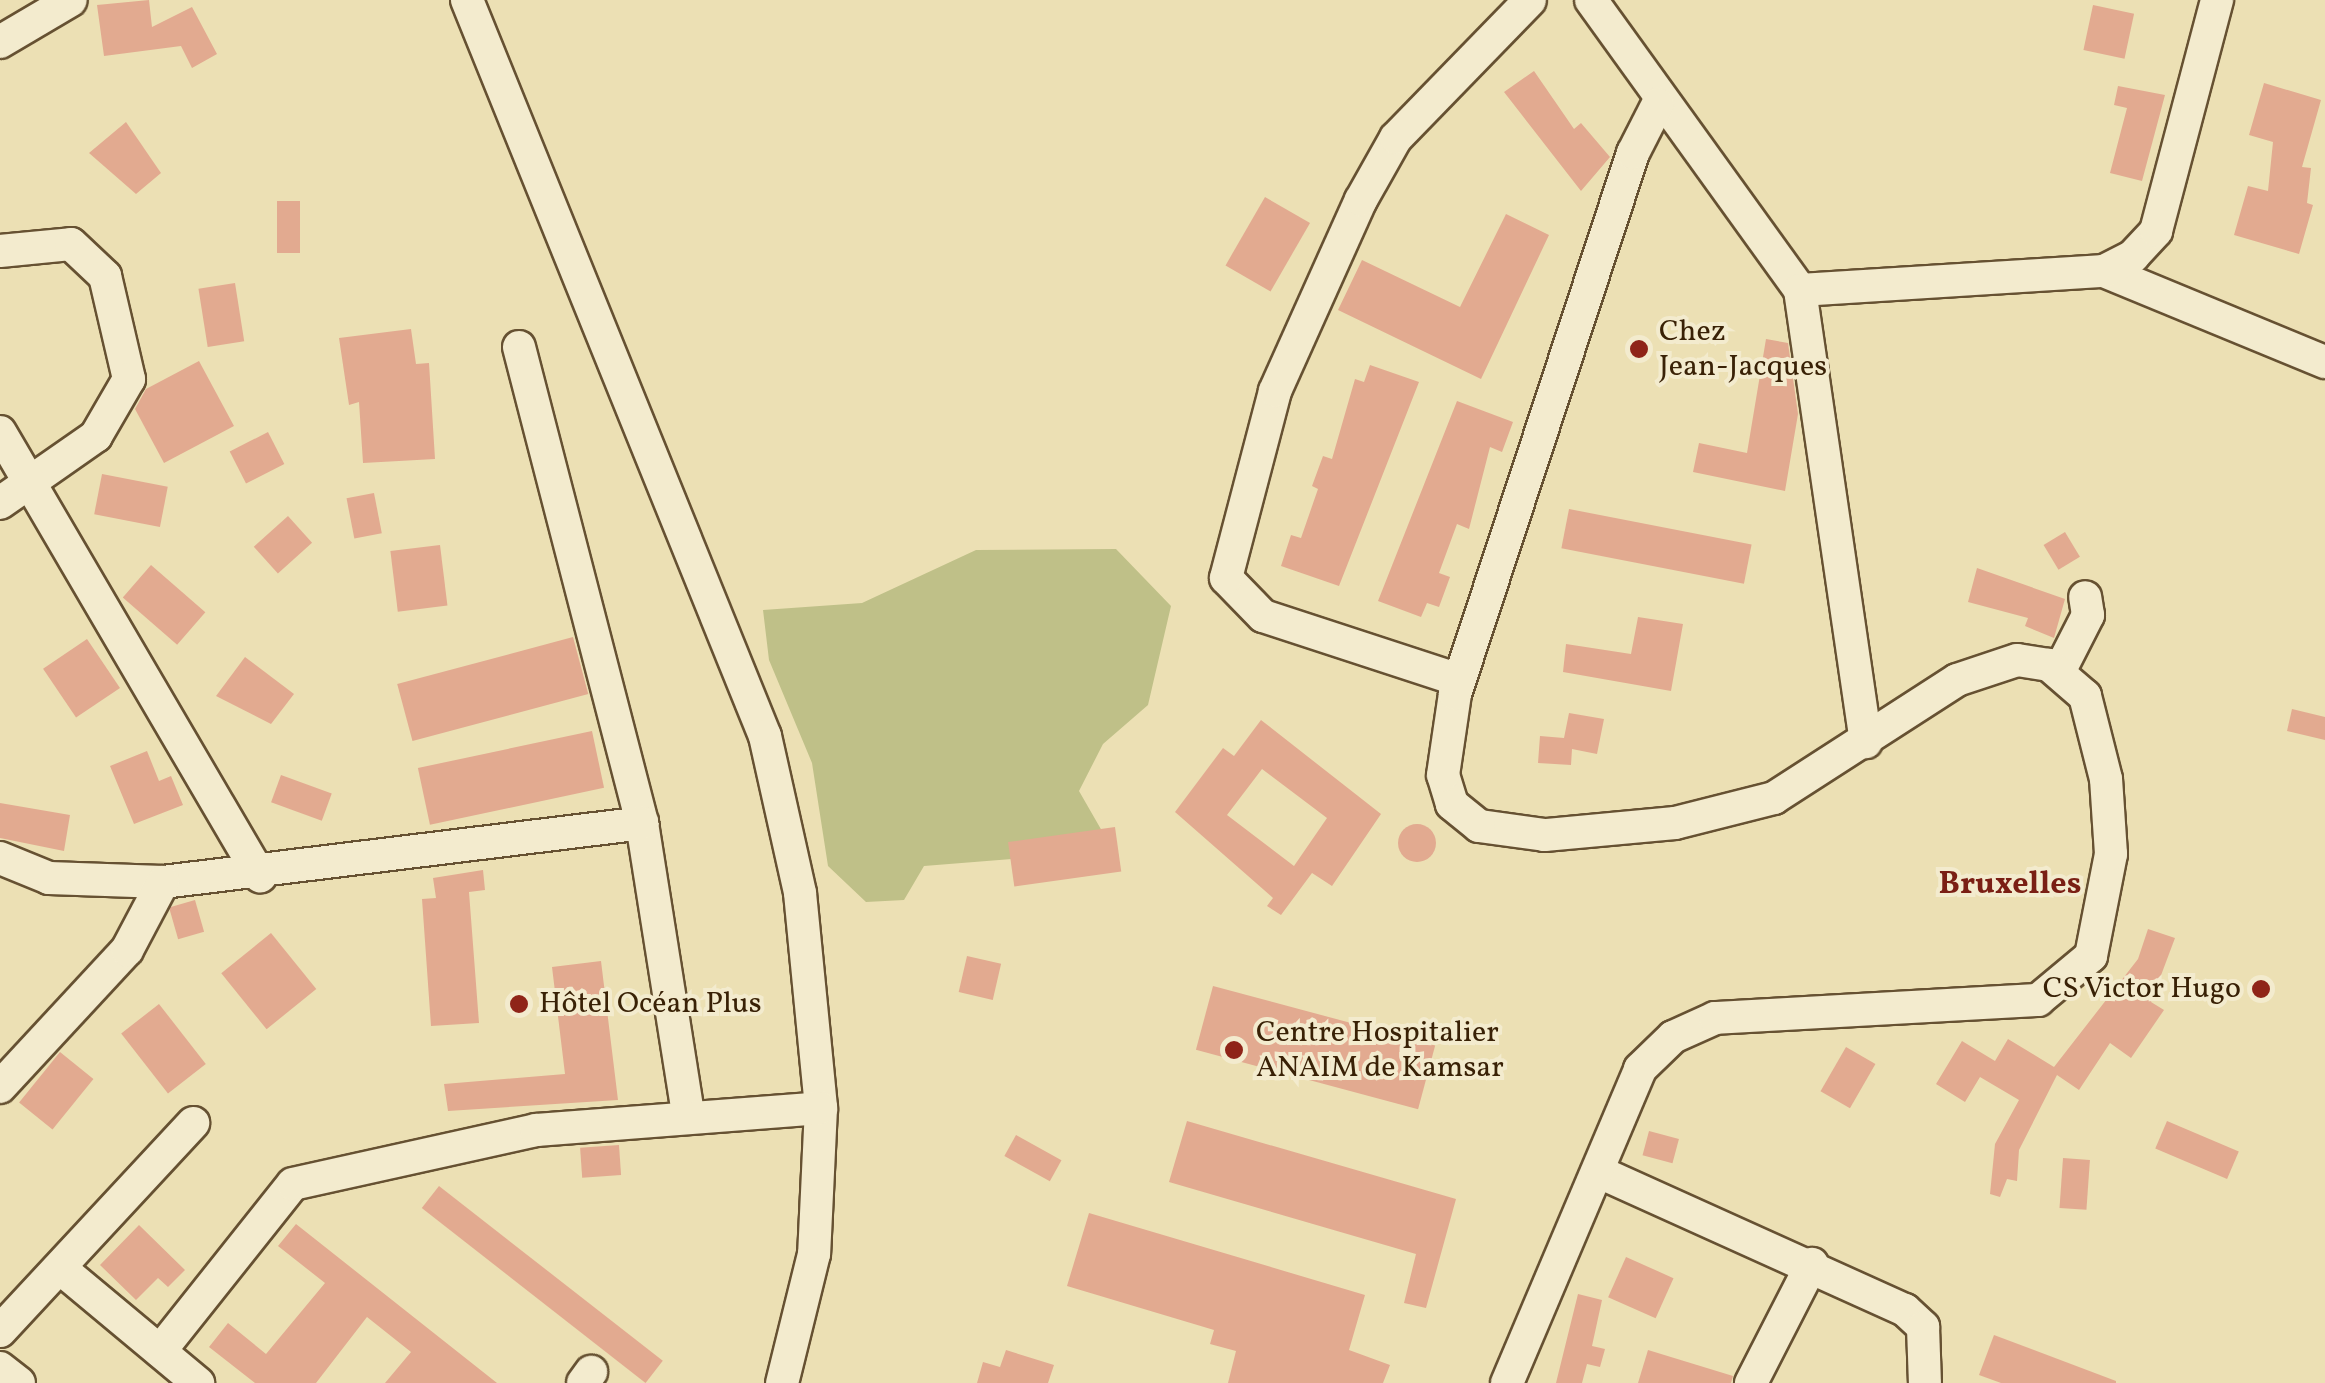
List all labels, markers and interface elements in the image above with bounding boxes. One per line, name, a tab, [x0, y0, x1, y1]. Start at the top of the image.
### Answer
place label: Chez Jean-Jacques	[1659, 314, 1827, 384]
marker: Chez Jean-Jacques	[1628, 338, 1650, 360]
district label: Bruxelles	[1939, 866, 2081, 904]
place label: CS Victor Hugo	[2042, 971, 2241, 1007]
marker: CS Victor Hugo	[2250, 978, 2272, 1000]
place label: Hôtel Océan Plus	[539, 986, 762, 1022]
marker: Hôtel Océan Plus	[508, 993, 530, 1015]
place label: Centre Hospitalier ANAIM de Kamsar	[1256, 1015, 1504, 1086]
marker: Centre Hospitalier ANAIM de Kamsar	[1221, 1037, 1247, 1063]

